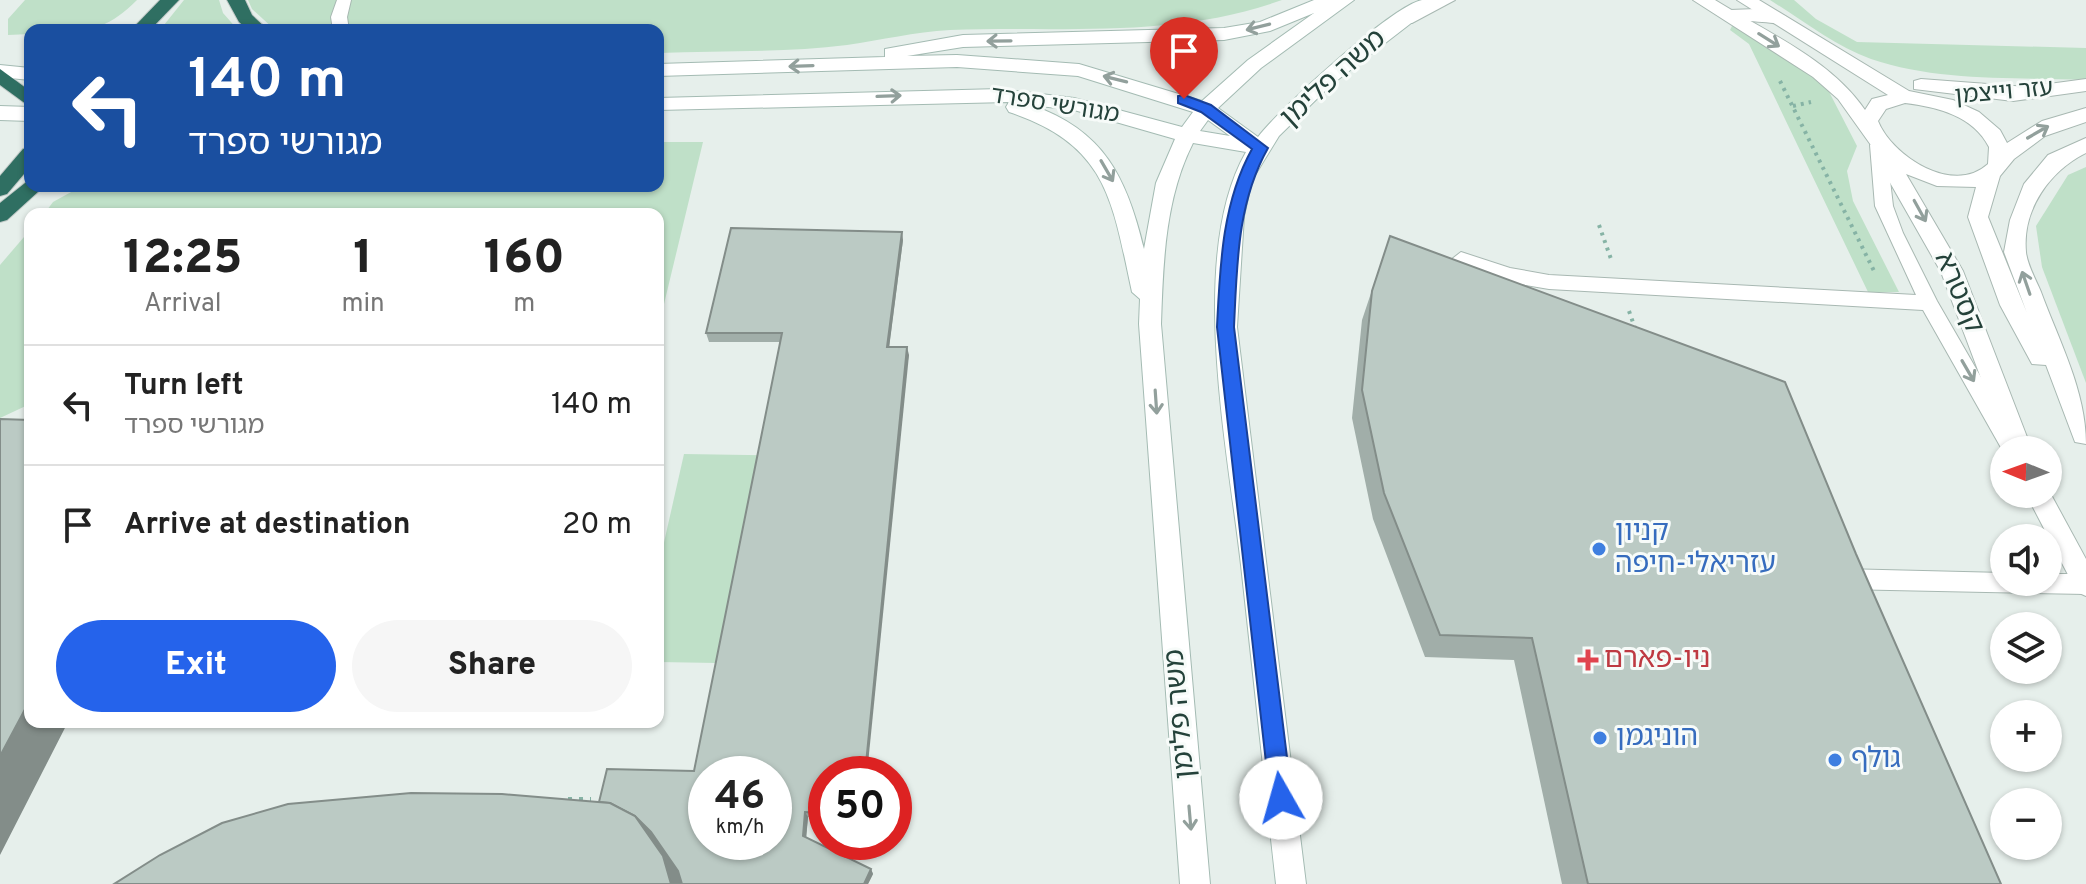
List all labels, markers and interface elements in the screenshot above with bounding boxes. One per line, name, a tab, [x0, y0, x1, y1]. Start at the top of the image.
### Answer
pin	[1150, 17, 1218, 99]
one-way arrow	[1245, 21, 1271, 36]
street label: משה פלימן	[1274, 22, 1394, 136]
icon: arrive	[1162, 29, 1206, 73]
one-way arrow	[986, 33, 1013, 49]
one-way arrow	[1757, 33, 1780, 49]
text: 140 m	[188, 47, 346, 117]
icon: left	[56, 56, 160, 160]
one-way arrow	[788, 58, 815, 74]
one-way arrow	[1103, 71, 1129, 86]
street label: עזר וייצמן	[1953, 74, 2055, 112]
street label: מגורשי ספרד	[989, 81, 1121, 131]
one-way arrow	[875, 89, 902, 104]
text: מגורשי ספרד	[188, 122, 383, 168]
one-way arrow	[2026, 124, 2049, 140]
one-way arrow	[1099, 159, 1115, 182]
one-way arrow	[1912, 199, 1928, 223]
text: 12:25	[123, 230, 242, 290]
text: 1	[353, 230, 373, 290]
text: 160	[484, 230, 565, 290]
street label: קסטרא	[1925, 247, 1991, 339]
one-way arrow	[2017, 271, 2032, 296]
text: Arrival	[144, 288, 221, 321]
text: min	[341, 288, 385, 321]
text: m	[513, 288, 535, 321]
one-way arrow	[1960, 359, 1976, 382]
text: Turn left	[124, 368, 244, 405]
icon: left	[56, 383, 100, 427]
text: 140 m	[551, 387, 632, 424]
one-way arrow	[1149, 388, 1164, 414]
text: מגורשי ספרד	[124, 410, 265, 443]
north arrow	[1990, 436, 2062, 508]
map controls	[1990, 436, 2062, 860]
icon: arrive	[56, 503, 100, 547]
text: Arrive at destination	[124, 507, 410, 544]
text: 20 m	[562, 507, 632, 544]
place label: קניון עזריאלי-חיפה	[1615, 515, 1776, 583]
button: sound	[1990, 524, 2062, 596]
marker: קניון עזריאלי-חיפה	[1590, 540, 1608, 558]
button: layers	[1990, 612, 2062, 684]
button: Exit	[56, 620, 336, 712]
button: Share	[352, 620, 632, 712]
place label: ניו-פארם	[1604, 642, 1710, 678]
street label: משה פלימן	[1157, 648, 1205, 780]
marker: ניו-פארם	[1579, 651, 1597, 669]
button: +	[1990, 700, 2062, 772]
place label: הוניגמן	[1616, 720, 1698, 756]
marker: הוניגמן	[1591, 729, 1609, 747]
place label: גולף	[1851, 742, 1901, 778]
marker: גולף	[1826, 751, 1844, 769]
speed limit sign: 50	[808, 756, 912, 860]
position arrow	[1239, 756, 1323, 840]
text: 46	[715, 773, 765, 823]
button: −	[1990, 788, 2062, 860]
one-way arrow	[1183, 804, 1198, 831]
text: km/h	[716, 815, 764, 841]

